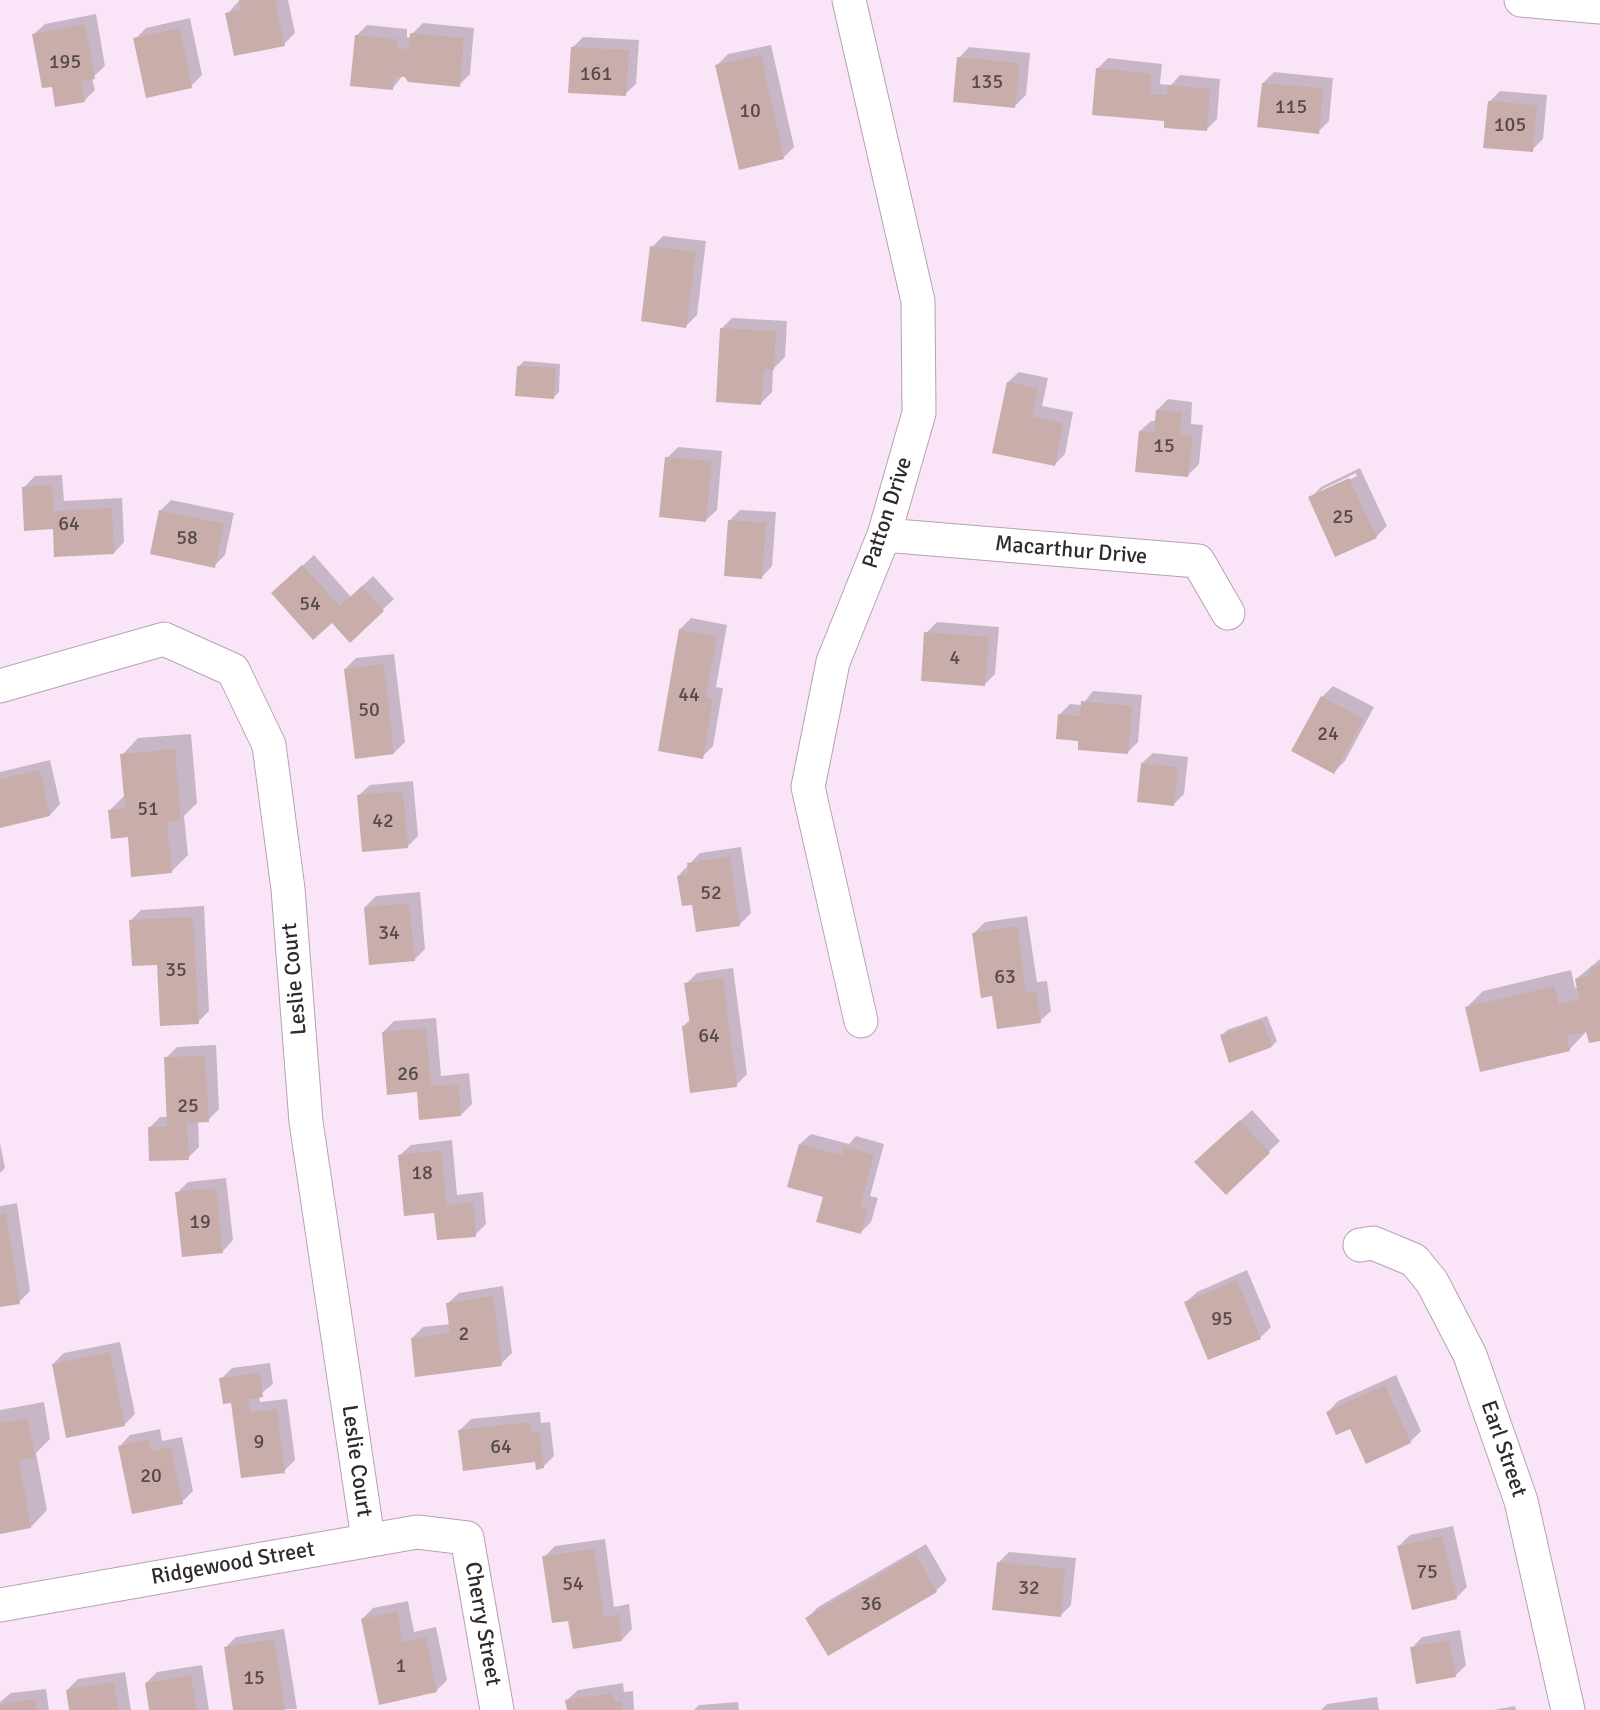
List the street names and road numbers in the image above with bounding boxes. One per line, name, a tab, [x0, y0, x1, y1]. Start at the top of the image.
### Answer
street label: Patton Drive	[858, 454, 918, 572]
street label: Macarthur Drive	[994, 531, 1148, 571]
street label: Leslie Court	[277, 922, 313, 1036]
street label: Earl Street	[1474, 1397, 1532, 1501]
street label: Leslie Court	[335, 1403, 377, 1519]
street label: Ridgewood Street	[149, 1537, 317, 1591]
street label: Cherry Street	[458, 1560, 506, 1688]

